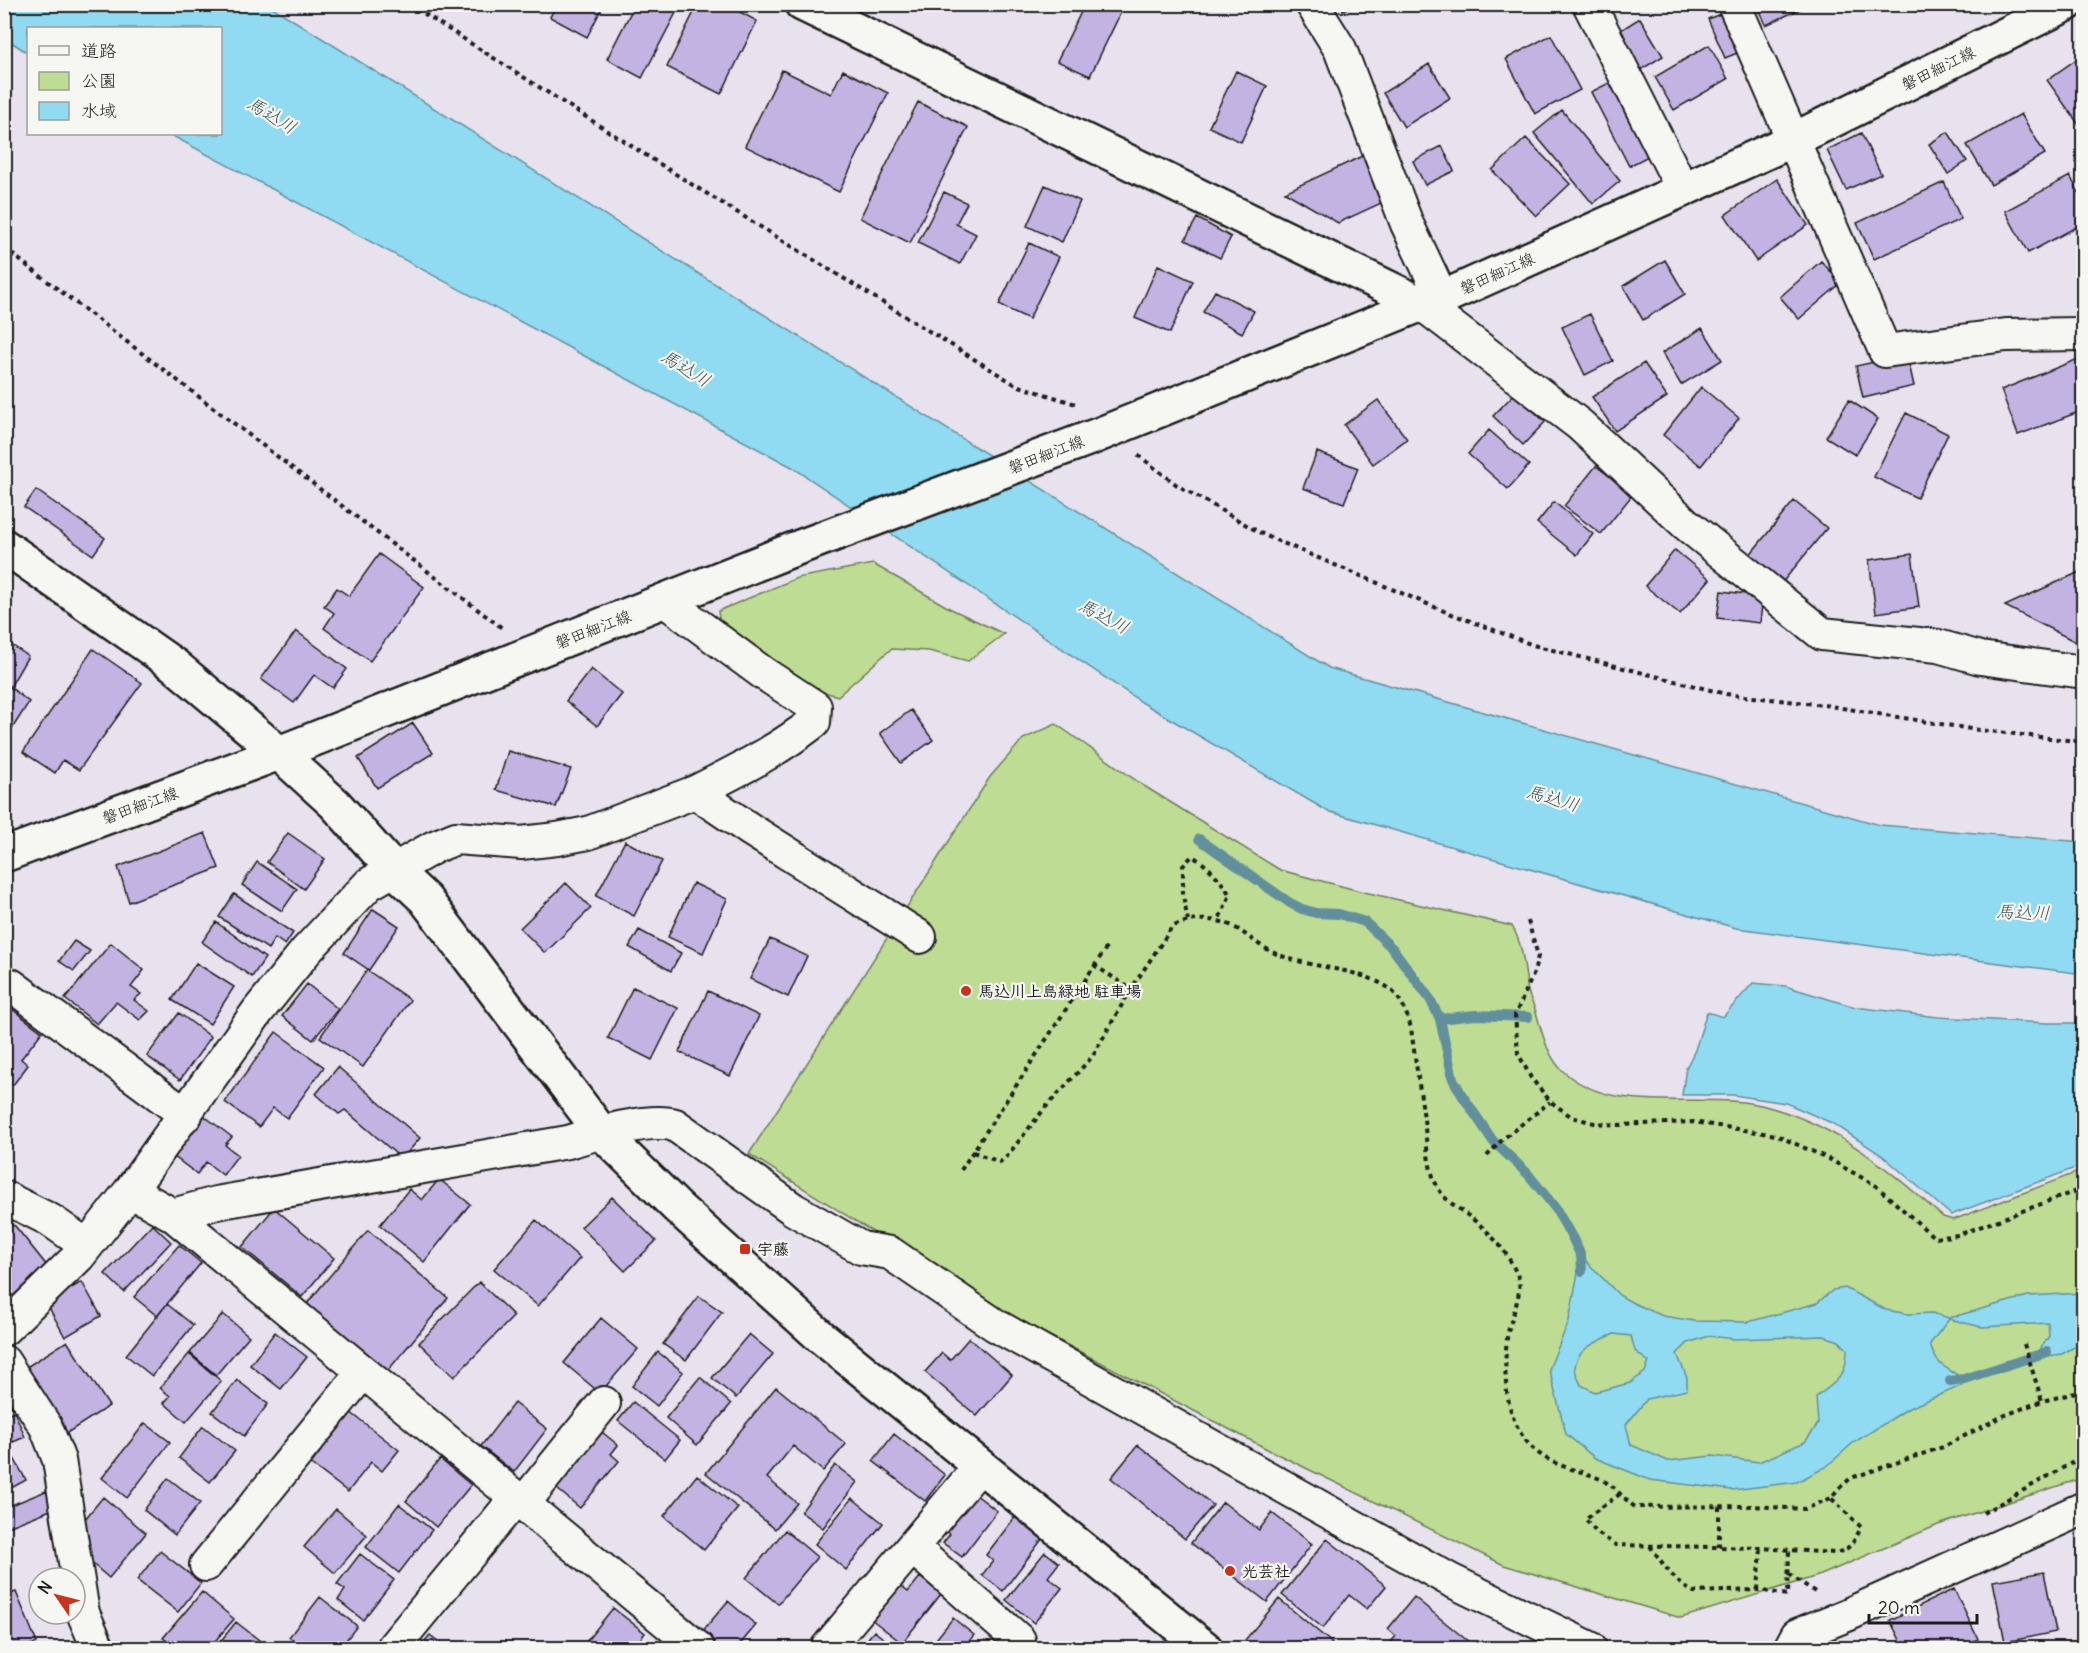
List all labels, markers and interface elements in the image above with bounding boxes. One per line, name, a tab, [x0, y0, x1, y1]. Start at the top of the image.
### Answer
legend	[27, 27, 222, 135]
text: 道路	[81, 39, 117, 62]
street label: 磐田細江線	[1898, 41, 1978, 95]
text: 公園	[81, 69, 117, 92]
water label: 馬込川	[243, 91, 301, 139]
text: 水域	[81, 99, 117, 122]
street label: 磐田細江線	[1456, 248, 1538, 298]
water label: 馬込川	[657, 344, 715, 392]
street label: 磐田細江線	[1005, 430, 1087, 478]
water label: 馬込川	[1075, 593, 1133, 639]
street label: 磐田細江線	[552, 605, 634, 653]
water label: 馬込川	[1524, 780, 1582, 816]
street label: 磐田細江線	[99, 782, 181, 828]
water label: 馬込川	[1996, 900, 2050, 924]
place label: 馬込川上島緑地 駐車場	[978, 981, 1142, 1001]
marker: 馬込川上島緑地 駐車場	[959, 984, 973, 998]
place label: 宇藤	[757, 1239, 789, 1259]
marker: 宇藤	[738, 1242, 752, 1256]
place label: 光芸社	[1242, 1561, 1290, 1581]
marker: 光芸社	[1223, 1564, 1237, 1578]
north arrow	[27, 1566, 87, 1626]
text: N	[33, 1577, 56, 1598]
scale bar	[1869, 1587, 1977, 1625]
text: 20 m	[1878, 1596, 1920, 1619]

